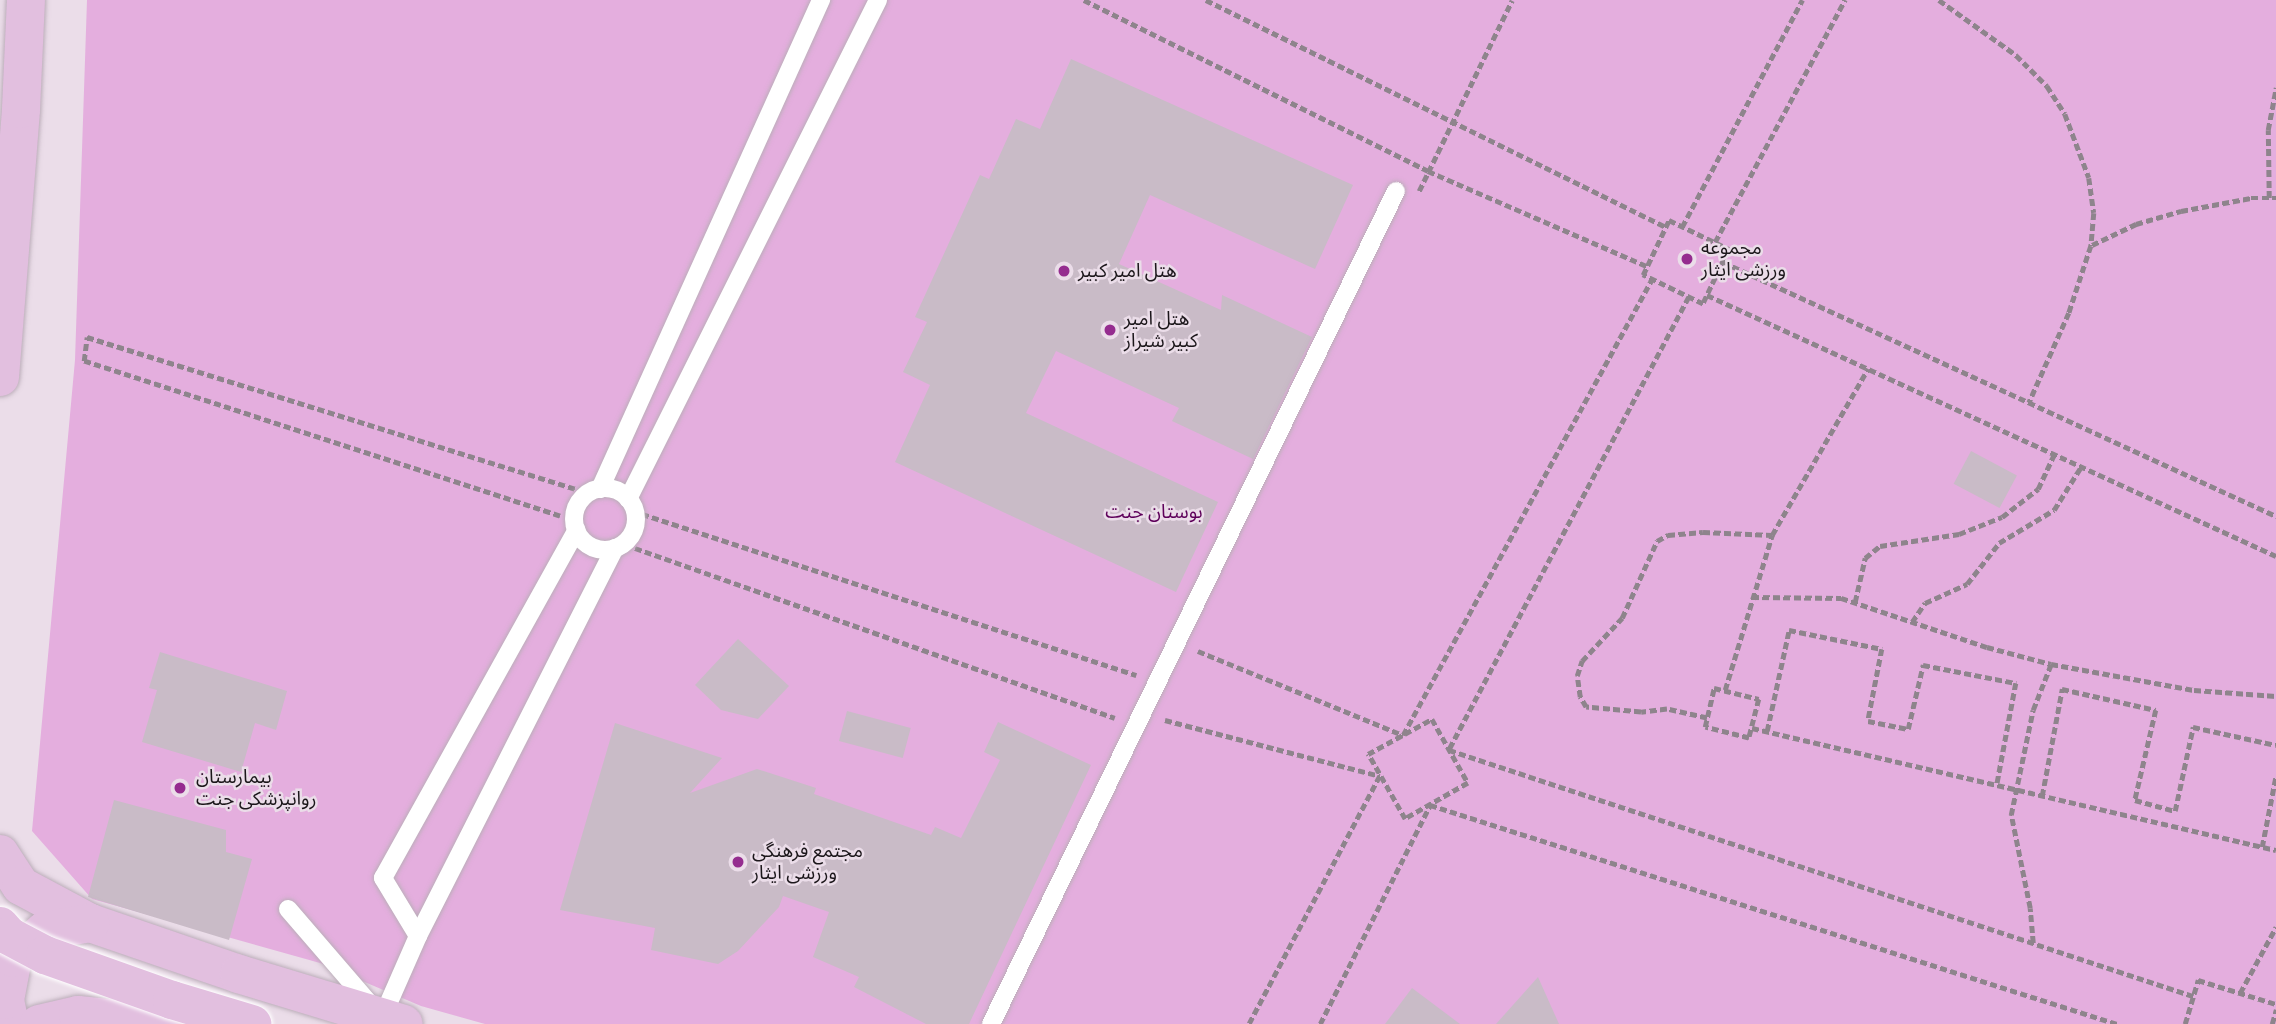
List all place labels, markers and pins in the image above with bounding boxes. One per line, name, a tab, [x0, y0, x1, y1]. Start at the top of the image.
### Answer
place label: مجموعه ورزشی ایثار	[1701, 237, 1786, 281]
marker: مجموعه ورزشی ایثار	[1679, 251, 1695, 267]
place label: هتل امیر کبیر	[1078, 260, 1177, 282]
marker: هتل امیر کبیر	[1056, 263, 1072, 279]
place label: هتل امیر کبیر شیراز	[1124, 308, 1198, 352]
marker: هتل امیر کبیر شیراز	[1102, 322, 1118, 338]
place label: بیمارستان روانپزشکی جنت	[196, 766, 316, 810]
marker: بیمارستان روانپزشکی جنت	[170, 778, 190, 798]
place label: مجتمع فرهنگی ورزشی ایثار	[752, 840, 863, 884]
marker: مجتمع فرهنگی ورزشی ایثار	[730, 854, 746, 870]

